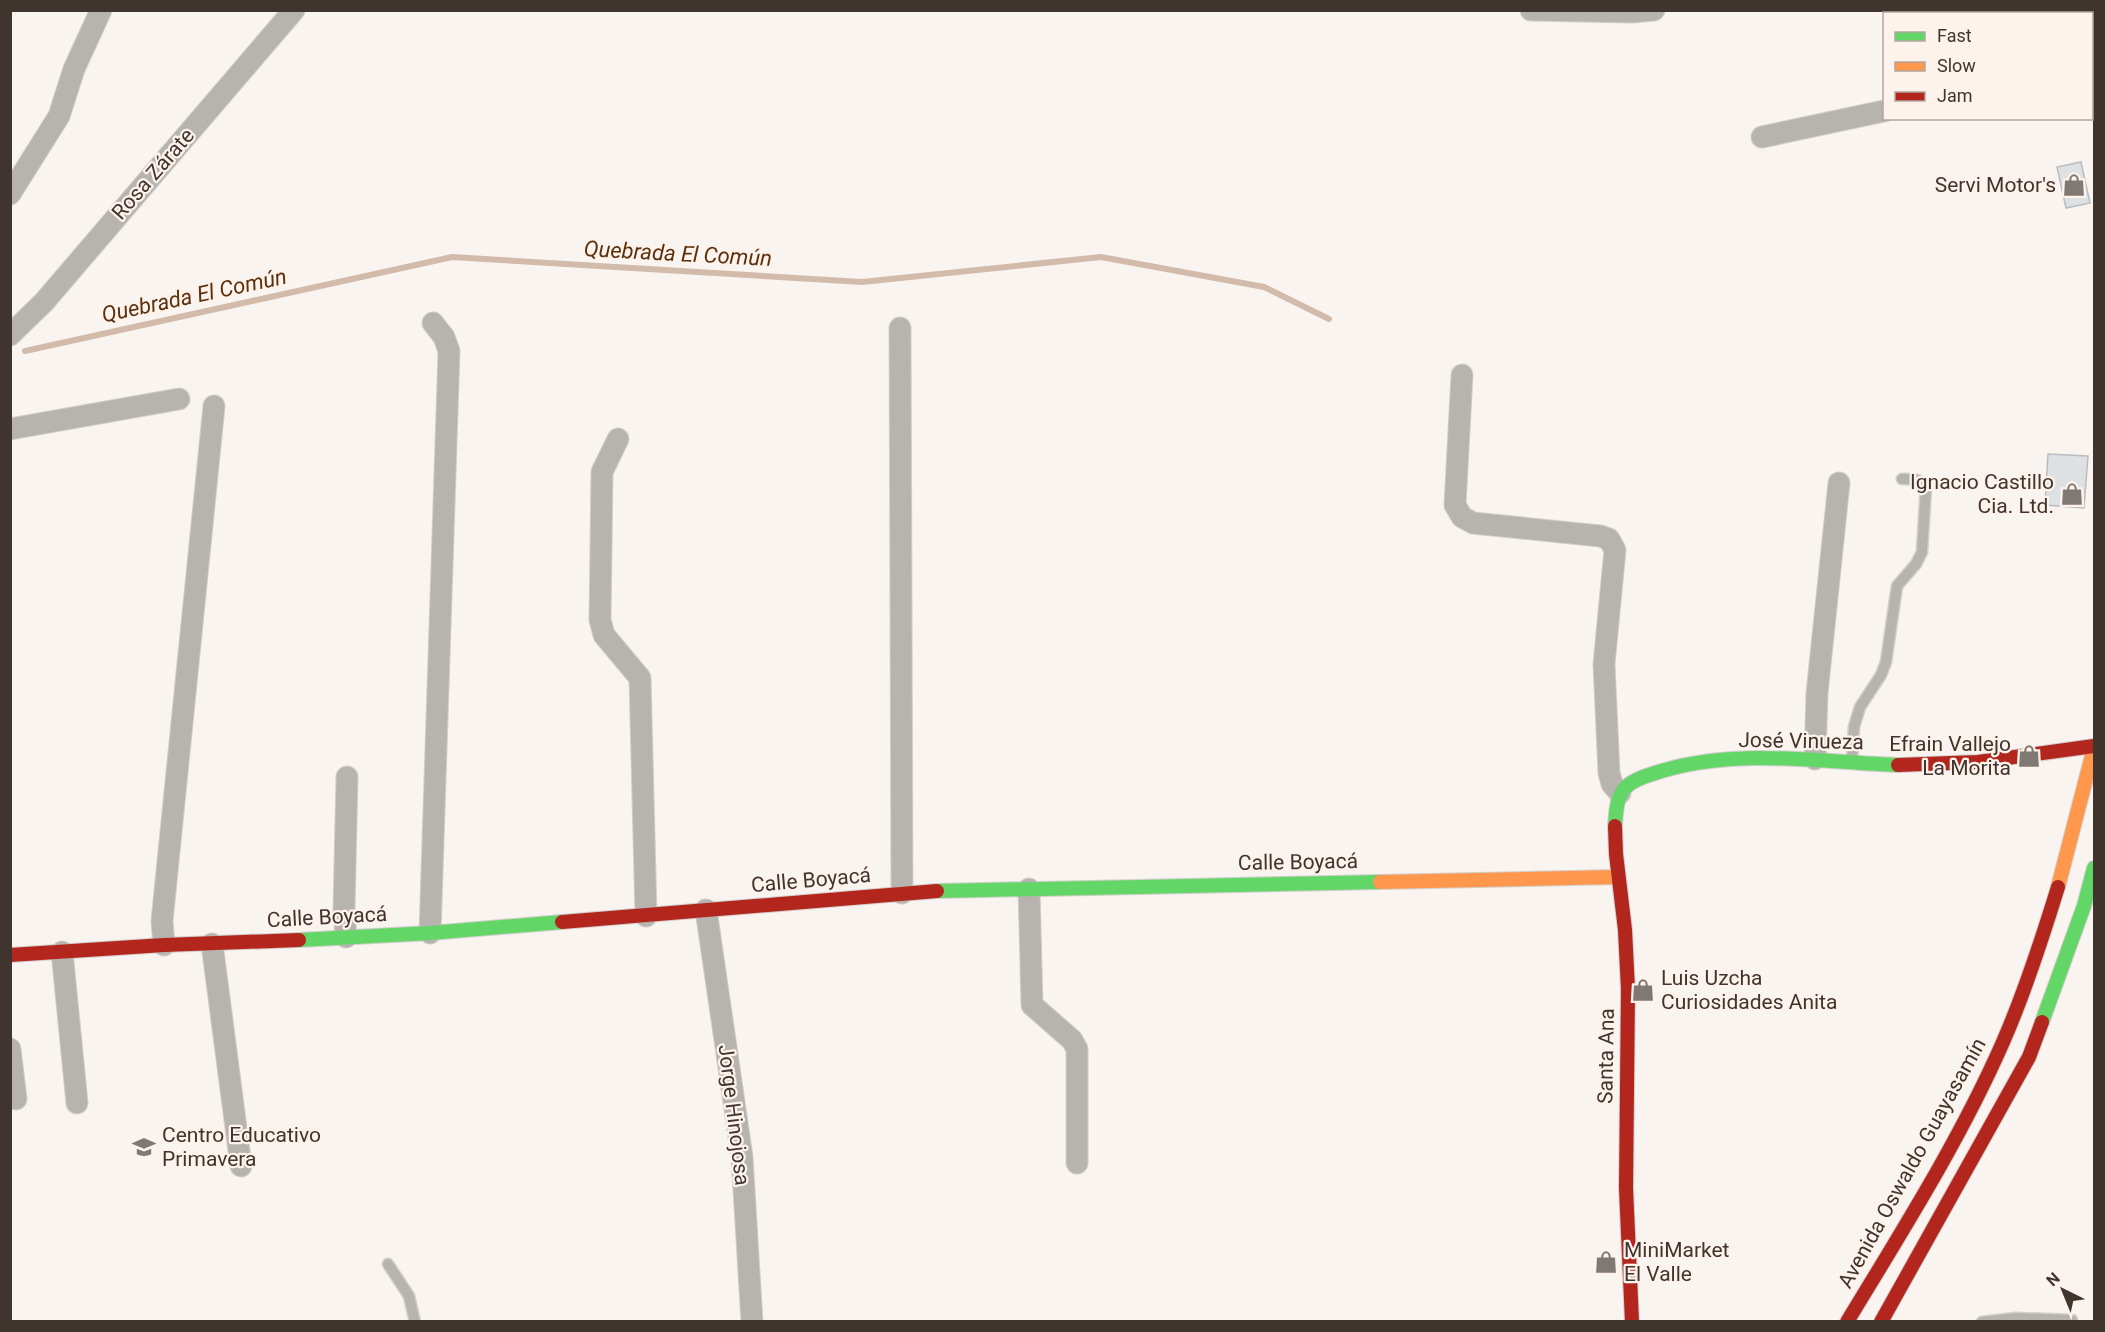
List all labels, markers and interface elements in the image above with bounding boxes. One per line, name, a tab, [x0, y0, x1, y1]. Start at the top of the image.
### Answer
legend	[1883, 12, 2093, 120]
text: Fast	[1937, 25, 1972, 46]
text: Slow	[1937, 55, 1976, 76]
text: Jam	[1937, 85, 1973, 106]
street label: Rosa Zárate	[107, 124, 199, 224]
shop icon: Servi Motor's	[2061, 172, 2087, 198]
place label: Servi Motor's	[1935, 173, 2056, 197]
water label: Quebrada El Común	[583, 236, 773, 271]
water label: Quebrada El Común	[99, 264, 289, 327]
place label: Ignacio Castillo Cia. Ltd.	[1910, 470, 2054, 518]
shop icon: Ignacio Castillo Cia. Ltd.	[2059, 481, 2085, 507]
street label: José Vinueza	[1738, 728, 1864, 754]
place label: Efrain Vallejo La Morita	[1889, 732, 2011, 780]
shop icon: Efrain Vallejo La Morita	[2016, 743, 2042, 769]
street label: Calle Boyacá	[1238, 849, 1358, 875]
street label: Calle Boyacá	[750, 863, 872, 897]
street label: Calle Boyacá	[266, 902, 388, 932]
place label: Luis Uzcha Curiosidades Anita	[1661, 966, 1837, 1014]
shop icon: Luis Uzcha Curiosidades Anita	[1630, 977, 1656, 1003]
street label: Santa Ana	[1593, 1008, 1619, 1104]
street label: Avenida Oswaldo Guayasamín	[1833, 1034, 1991, 1292]
street label: Jorge Hinojosa	[713, 1043, 755, 1187]
place label: Centro Educativo Primavera	[162, 1123, 321, 1171]
school or university icon: Centro Educativo Primavera	[131, 1134, 157, 1160]
place label: MiniMarket El Valle	[1624, 1238, 1730, 1286]
shop icon: MiniMarket El Valle	[1593, 1249, 1619, 1275]
north arrow	[2033, 1260, 2093, 1320]
text: N	[2043, 1269, 2064, 1290]

